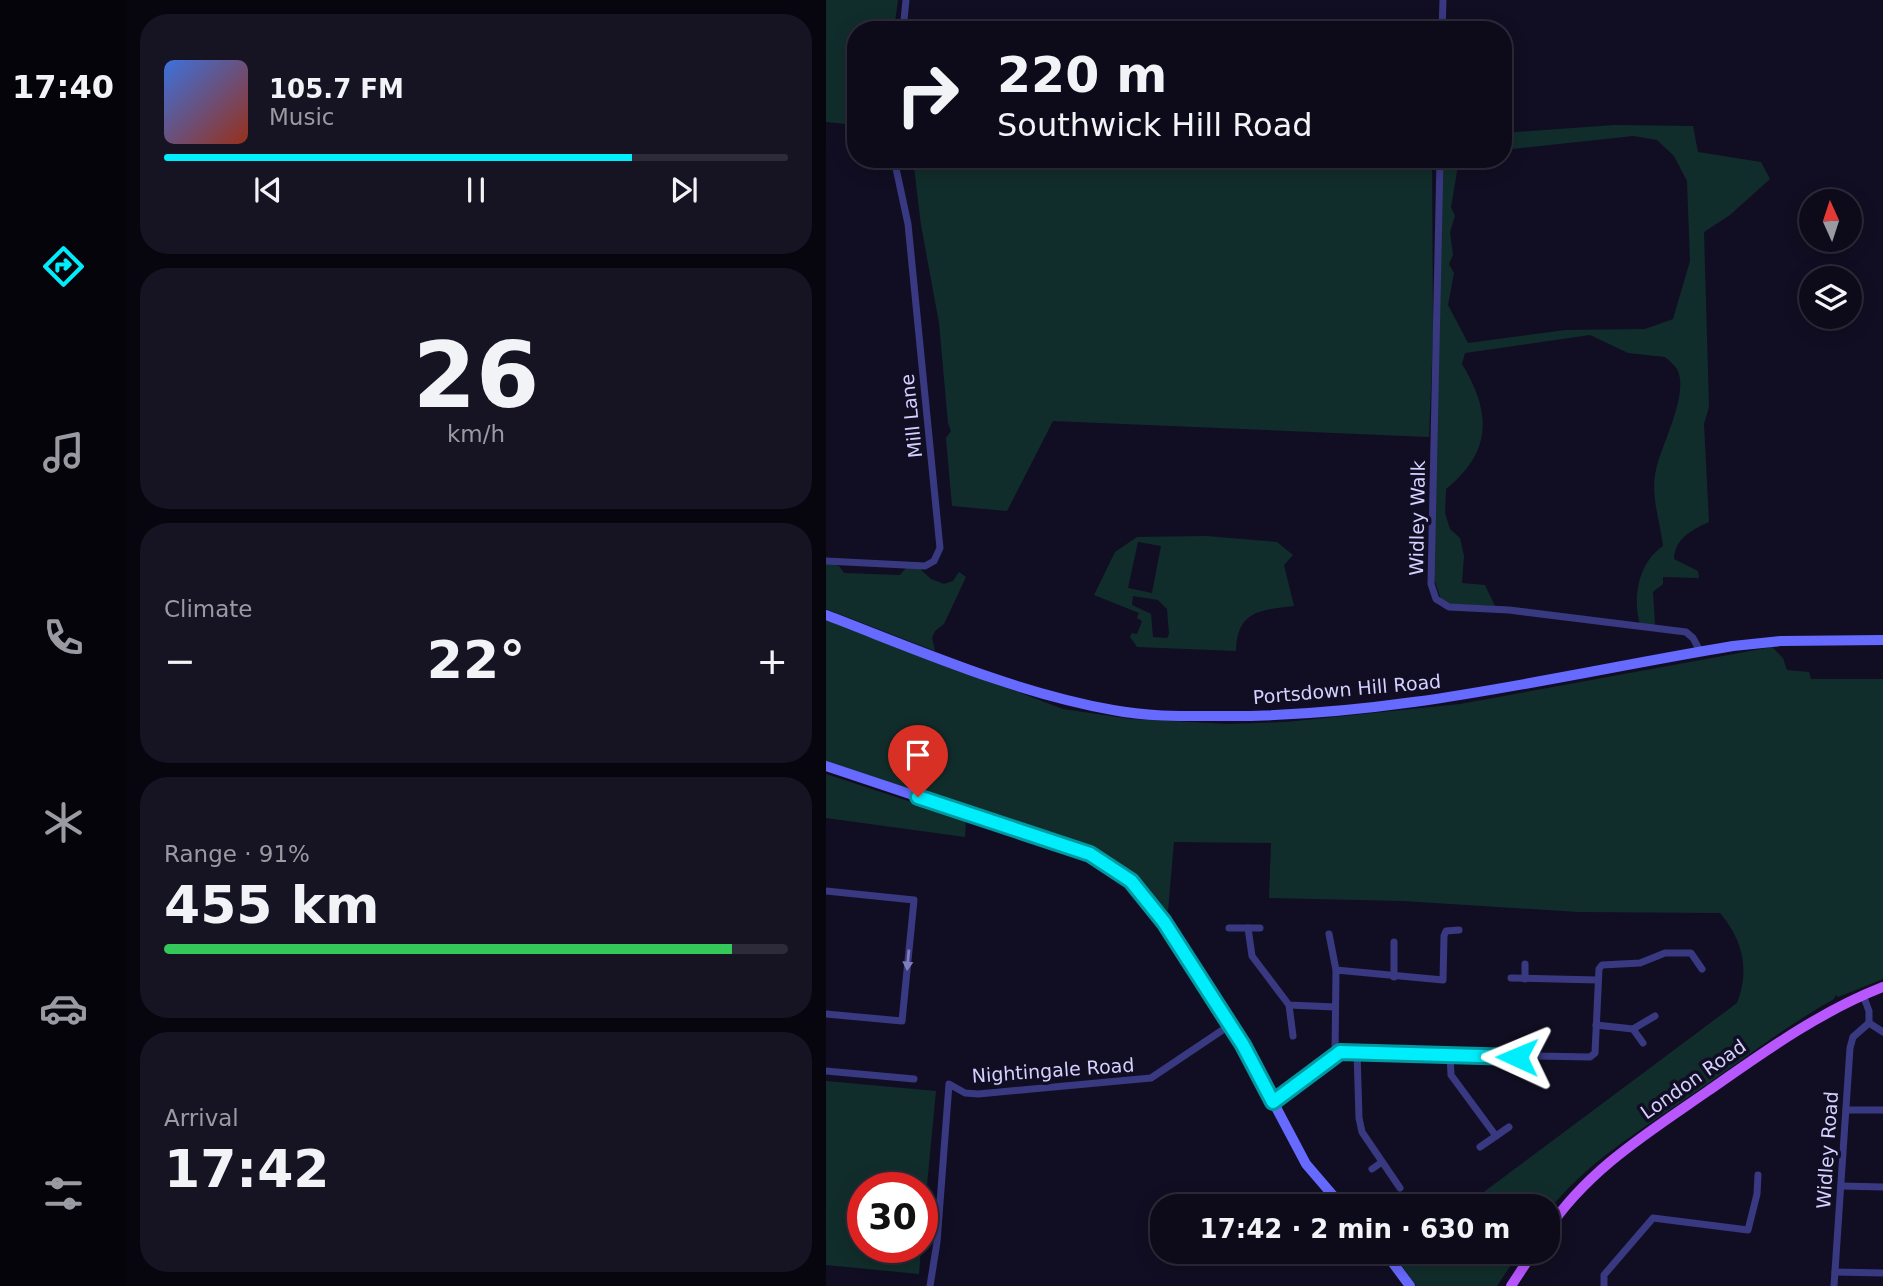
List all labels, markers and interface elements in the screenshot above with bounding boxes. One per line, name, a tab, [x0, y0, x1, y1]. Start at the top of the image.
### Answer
text: 220 m	[997, 47, 1167, 104]
icon: right	[882, 49, 973, 140]
text: 17:40	[12, 68, 114, 106]
text: 105.7 FM	[269, 74, 404, 104]
text: Music	[269, 104, 334, 130]
text: Southwick Hill Road	[997, 106, 1313, 144]
icon: previous	[249, 171, 287, 209]
icon: pause	[457, 171, 495, 209]
icon: next	[665, 171, 703, 209]
north arrow	[1799, 189, 1862, 252]
map controls	[1799, 189, 1862, 329]
icon: directions	[39, 242, 88, 291]
button: layers	[1799, 266, 1862, 329]
text: 26	[413, 323, 539, 428]
street label: Mill Lane	[896, 373, 926, 459]
text: km/h	[447, 421, 505, 447]
icon: music	[39, 428, 88, 477]
street label: Widley Walk	[1405, 460, 1429, 576]
text: Climate	[164, 596, 253, 622]
icon: phone	[39, 613, 88, 662]
text: 22°	[427, 630, 525, 690]
text: −	[164, 639, 196, 683]
text: +	[756, 639, 788, 683]
street label: Portsdown Hill Road	[1252, 670, 1442, 708]
pin	[888, 725, 948, 797]
icon: arrive	[899, 736, 937, 774]
icon: climate	[39, 798, 88, 847]
text: Range · 91%	[164, 841, 310, 867]
text: 455 km	[164, 875, 379, 935]
one-way arrow	[902, 949, 913, 971]
icon: car	[39, 984, 88, 1033]
position arrow	[1480, 1020, 1554, 1094]
street label: London Road	[1636, 1035, 1750, 1123]
street label: Nightingale Road	[971, 1053, 1135, 1087]
street label: Widley Road	[1812, 1091, 1842, 1209]
text: Arrival	[164, 1105, 239, 1131]
text: 17:42	[164, 1139, 330, 1199]
icon: filters	[39, 1169, 88, 1218]
speed limit sign: 30	[847, 1172, 938, 1263]
text: 17:42 · 2 min · 630 m	[1200, 1214, 1510, 1244]

